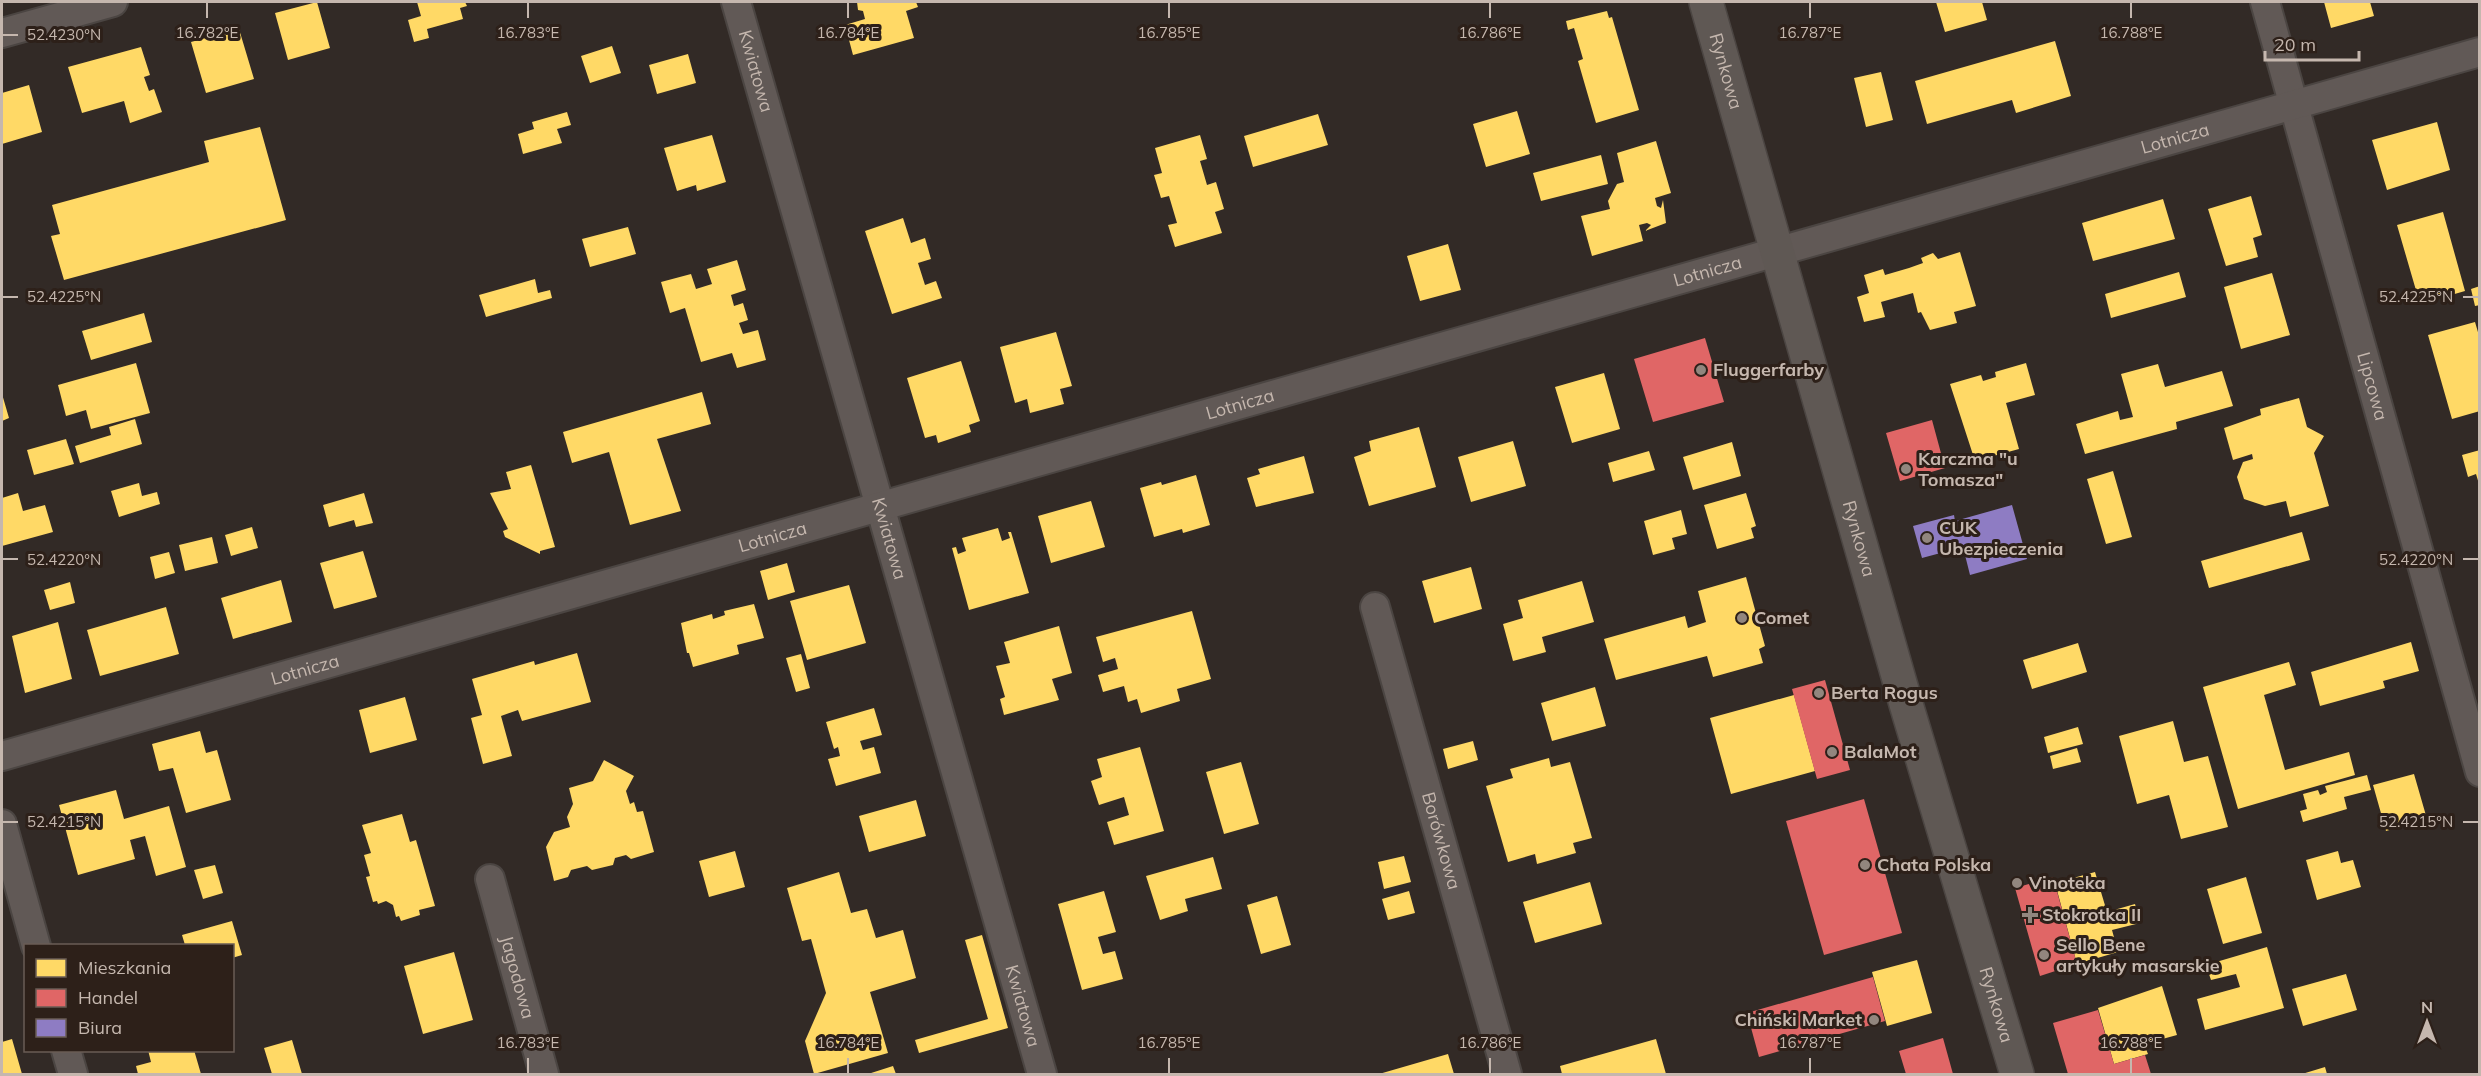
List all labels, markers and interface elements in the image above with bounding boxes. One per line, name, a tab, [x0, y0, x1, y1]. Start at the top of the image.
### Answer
text: 16.782°E	[176, 23, 239, 42]
text: 16.783°E	[497, 23, 560, 42]
text: 16.784°E	[817, 23, 880, 42]
text: 16.785°E	[1138, 23, 1201, 42]
text: 16.786°E	[1459, 23, 1522, 42]
text: 16.787°E	[1779, 23, 1842, 42]
text: 16.788°E	[2100, 23, 2163, 42]
scale bar	[2265, 24, 2360, 62]
text: 52.4230°N	[27, 25, 101, 44]
street label: Kwiatowa	[734, 27, 779, 115]
street label: Rynkowa	[1704, 30, 1748, 112]
text: 20 m	[2274, 33, 2316, 56]
street label: Lotnicza	[2138, 118, 2212, 159]
street label: Lotnicza	[1671, 250, 1744, 292]
text: 52.4225°N	[27, 287, 101, 306]
text: 52.4225°N	[2379, 287, 2453, 306]
street label: Lipcowa	[2352, 349, 2393, 423]
place label: Fluggerfarby	[1713, 358, 1824, 381]
marker: Fluggerfarby	[1694, 363, 1708, 377]
street label: Lotnicza	[1203, 383, 1277, 424]
place label: Karczma "u Tomasza"	[1918, 447, 2018, 491]
marker: Karczma "u Tomasza"	[1899, 462, 1913, 476]
street label: Kwiatowa	[867, 495, 912, 582]
street label: Rynkowa	[1838, 498, 1881, 579]
street label: Lotnicza	[736, 516, 809, 557]
place label: CUK Ubezpieczenia	[1939, 516, 2063, 560]
marker: CUK Ubezpieczenia	[1920, 531, 1934, 545]
text: 52.4220°N	[27, 550, 101, 569]
text: 52.4220°N	[2379, 550, 2453, 569]
place label: Comet	[1754, 606, 1809, 629]
marker: Comet	[1735, 611, 1749, 625]
street label: Lotnicza	[268, 649, 342, 690]
place label: Berta Rogus	[1831, 681, 1938, 704]
marker: Berta Rogus	[1812, 686, 1826, 700]
place label: BalaMot	[1844, 740, 1917, 763]
marker: BalaMot	[1825, 745, 1839, 759]
street label: Borówkowa	[1417, 789, 1466, 892]
text: 52.4215°N	[27, 812, 101, 831]
text: 52.4215°N	[2379, 812, 2453, 831]
place label: Chata Polska	[1877, 853, 1991, 876]
marker: Chata Polska	[1858, 858, 1872, 872]
place label: Vinoteka	[2028, 871, 2106, 894]
marker: Vinoteka	[2010, 876, 2024, 890]
place label: Stokrotka II	[2042, 903, 2141, 926]
marker: Stokrotka II	[2023, 908, 2037, 922]
street label: Jagodowa	[495, 933, 540, 1021]
place label: Sello Bene artykuły masarskie	[2056, 933, 2220, 977]
legend	[24, 944, 234, 1052]
marker: Sello Bene artykuły masarskie	[2037, 948, 2051, 962]
text: Mieszkania	[78, 956, 171, 979]
street label: Kwiatowa	[1000, 962, 1046, 1049]
street label: Rynkowa	[1974, 964, 2019, 1045]
text: Handel	[78, 986, 138, 1009]
north arrow	[2397, 992, 2457, 1052]
text: N	[2421, 997, 2433, 1017]
place label: Chiński Market	[1734, 1008, 1862, 1031]
marker: Chiński Market	[1867, 1013, 1881, 1027]
text: Biura	[78, 1016, 122, 1039]
text: 16.783°E	[497, 1033, 560, 1052]
text: 16.784°E	[817, 1033, 880, 1052]
text: 16.785°E	[1138, 1033, 1201, 1052]
text: 16.786°E	[1459, 1033, 1522, 1052]
text: 16.787°E	[1779, 1033, 1842, 1052]
text: 16.788°E	[2100, 1033, 2163, 1052]

